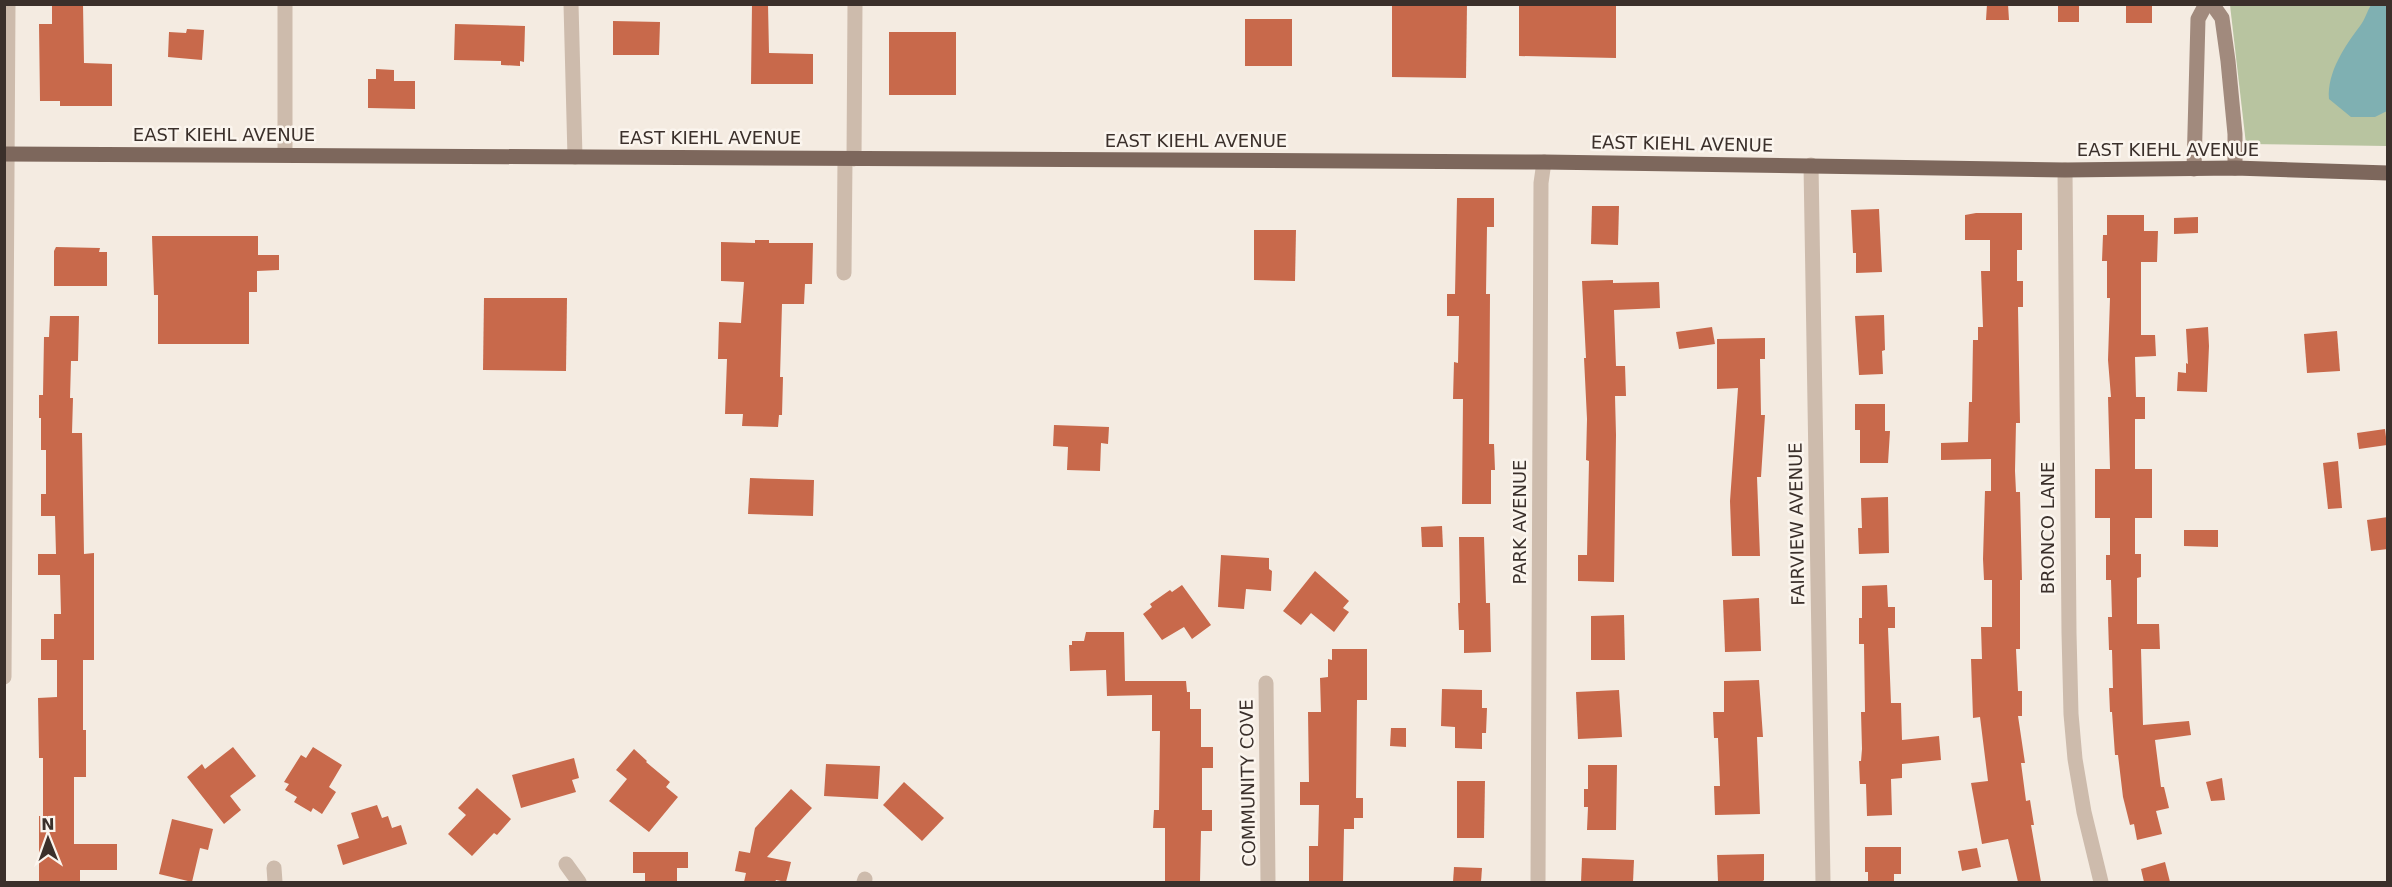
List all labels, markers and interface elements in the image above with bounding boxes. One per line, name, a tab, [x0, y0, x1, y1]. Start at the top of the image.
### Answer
street label: EAST KIEHL AVENUE	[133, 124, 315, 145]
street label: EAST KIEHL AVENUE	[619, 127, 801, 148]
street label: EAST KIEHL AVENUE	[1105, 130, 1287, 151]
street label: EAST KIEHL AVENUE	[1591, 131, 1773, 156]
street label: EAST KIEHL AVENUE	[2077, 139, 2259, 160]
street label: FAIRVIEW AVENUE	[1785, 442, 1808, 606]
street label: PARK AVENUE	[1509, 460, 1530, 584]
street label: BRONCO LANE	[2037, 462, 2058, 594]
street label: COMMUNITY COVE	[1236, 699, 1259, 867]
north arrow	[18, 809, 78, 869]
text: N	[41, 815, 55, 834]

